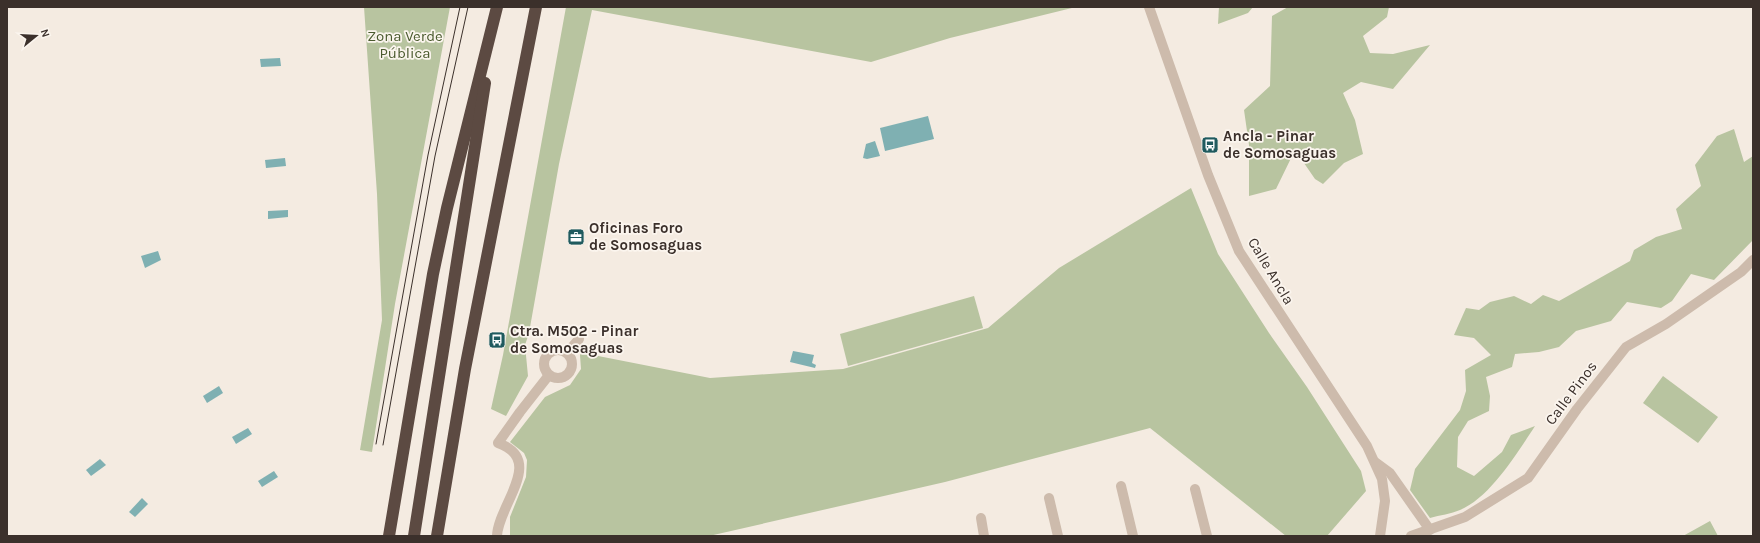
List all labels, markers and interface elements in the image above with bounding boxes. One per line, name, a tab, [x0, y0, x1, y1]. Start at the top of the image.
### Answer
north arrow	[16, 16, 56, 56]
text: N	[38, 27, 52, 39]
park label: Zona Verde Pública	[367, 27, 443, 62]
place label: Ancla - Pinar de Somosaguas	[1223, 127, 1336, 162]
bus stop icon: Ancla - Pinar de Somosaguas	[1200, 135, 1220, 155]
place label: Oficinas Foro de Somosaguas	[589, 219, 702, 254]
office icon: Oficinas Foro de Somosaguas	[566, 227, 586, 247]
street label: Calle Ancla	[1244, 234, 1298, 308]
place label: Ctra. M502 - Pinar de Somosaguas	[510, 322, 638, 357]
bus stop icon: Ctra. M502 - Pinar de Somosaguas	[487, 330, 507, 350]
street label: Calle Pinos	[1541, 358, 1601, 428]

